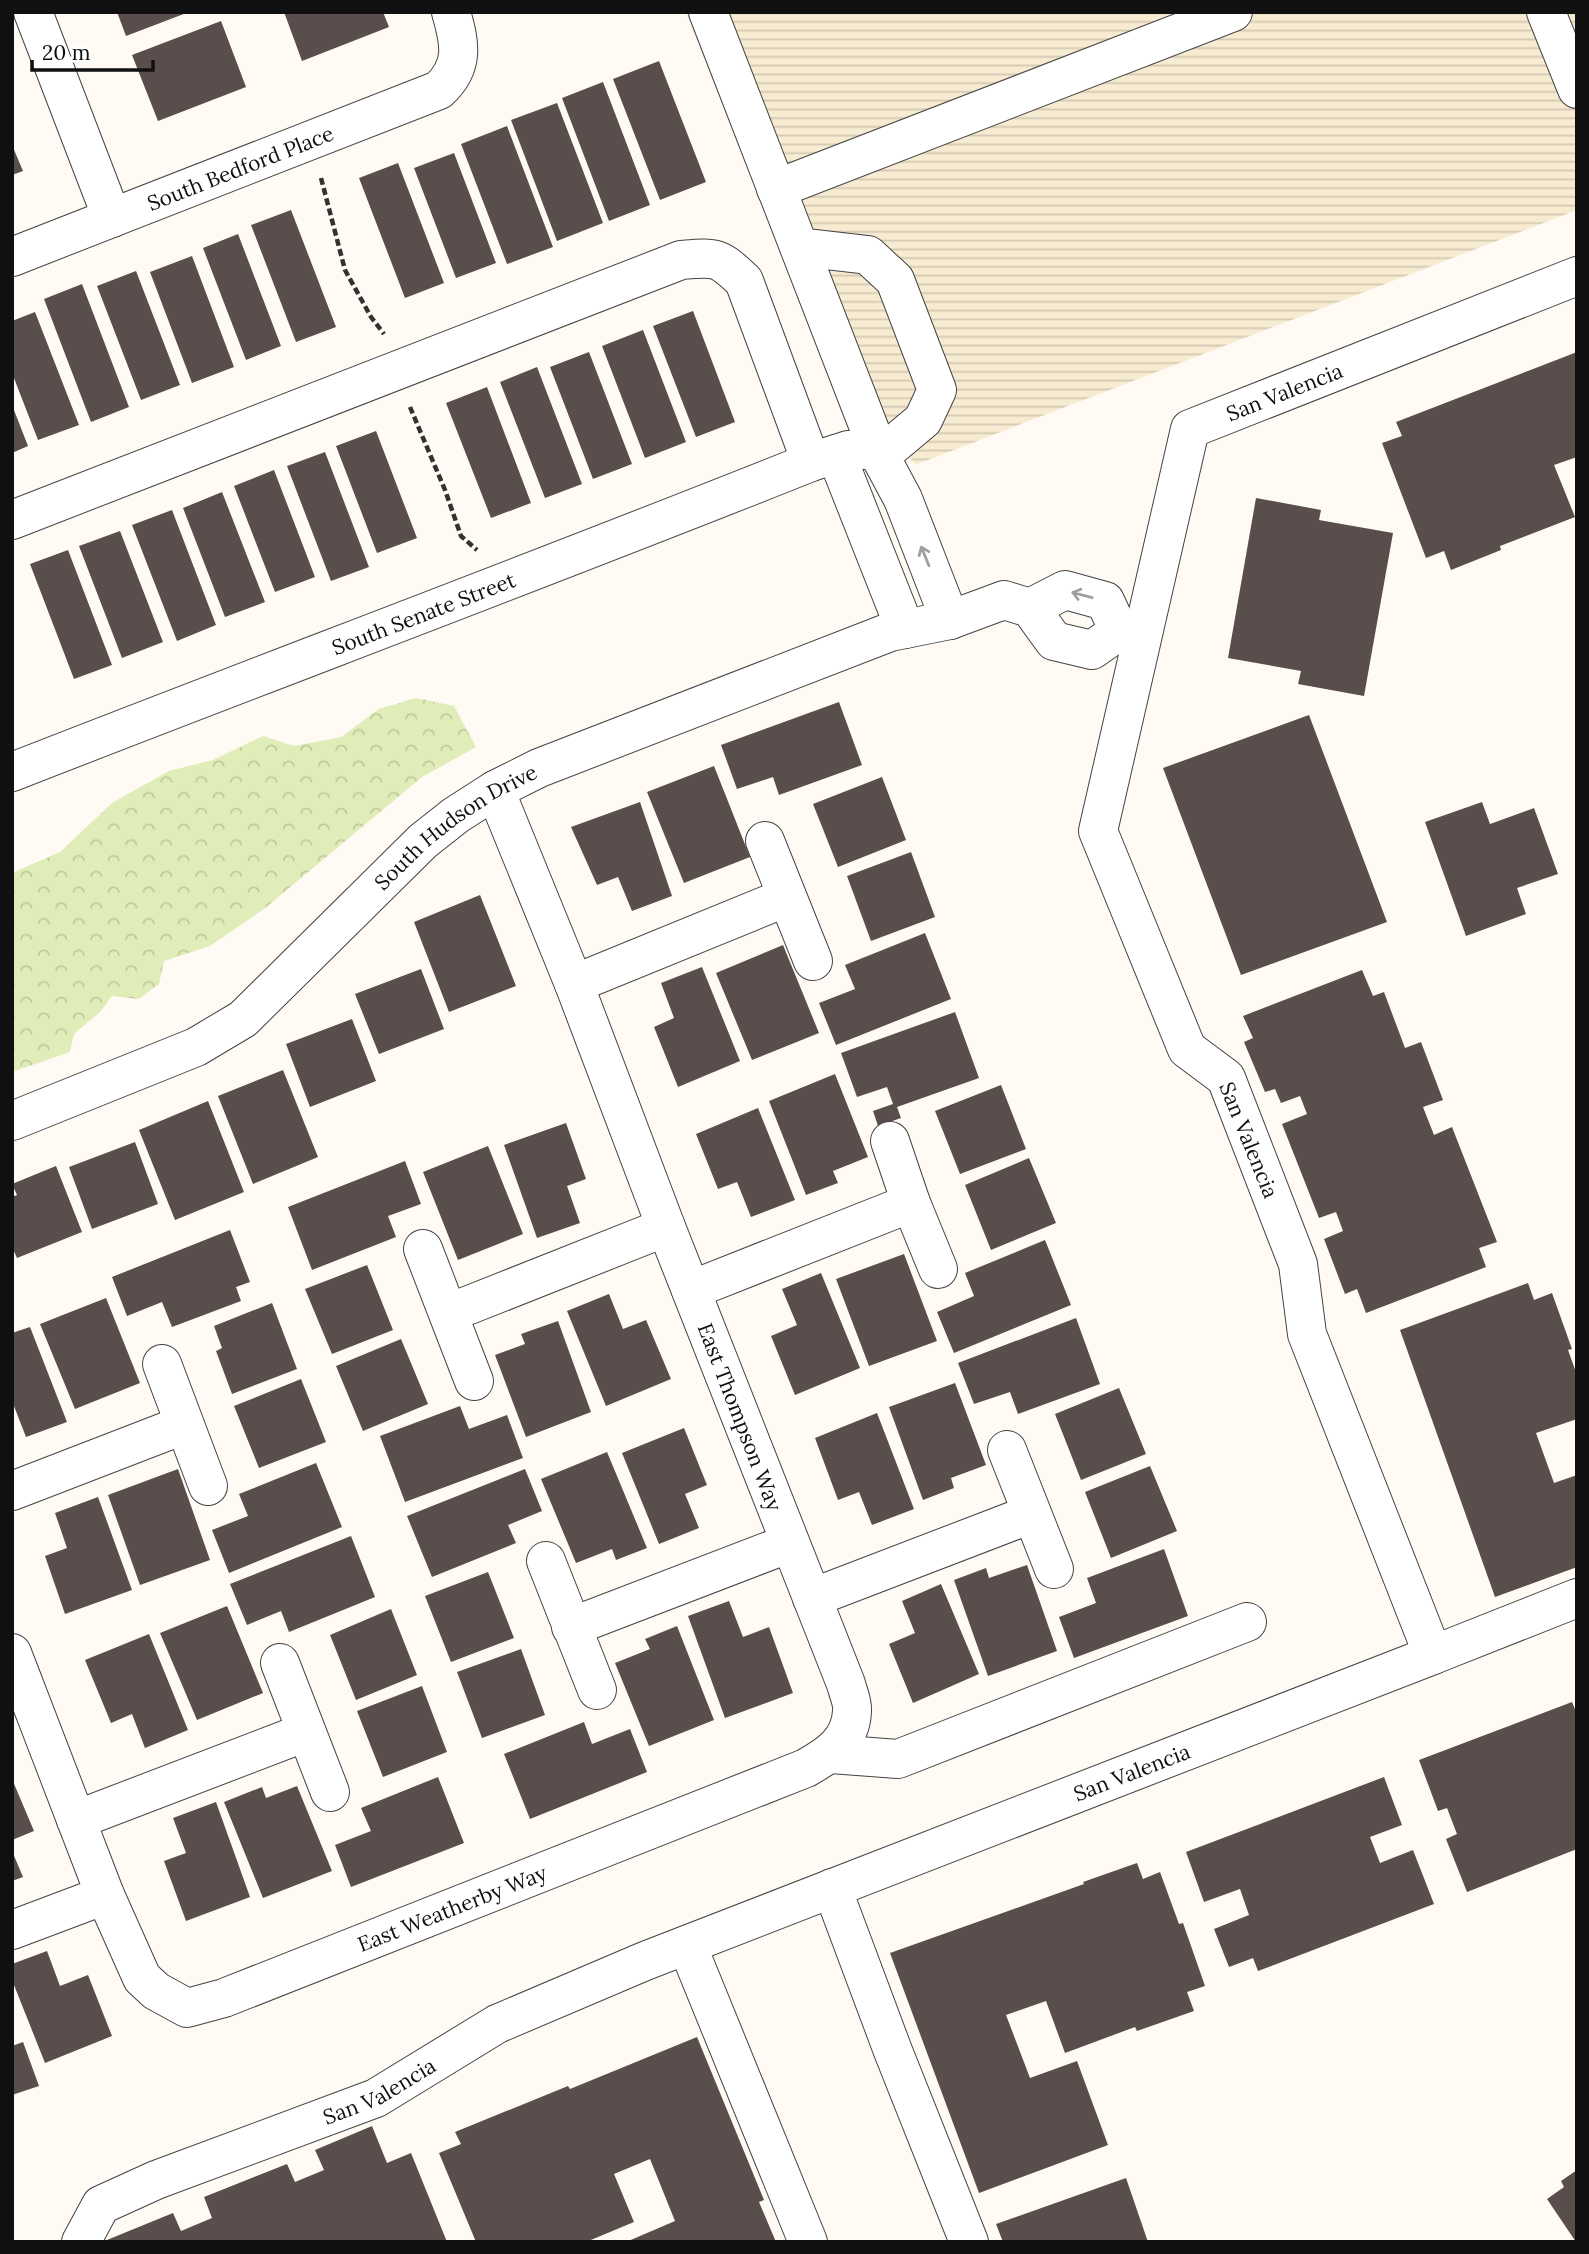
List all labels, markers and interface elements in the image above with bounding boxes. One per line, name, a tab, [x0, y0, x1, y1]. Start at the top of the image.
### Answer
scale bar	[32, 28, 152, 72]
text: 20 m	[42, 39, 91, 66]
street label: South Bedford Place	[143, 119, 337, 216]
street label: San Valencia	[1222, 357, 1347, 427]
one-way arrow	[918, 546, 931, 568]
street label: South Senate Street	[328, 565, 520, 661]
one-way arrow	[1071, 588, 1094, 601]
street label: South Hudson Drive	[368, 758, 541, 895]
street label: San Valencia	[1213, 1078, 1285, 1202]
street label: East Thompson Way	[692, 1319, 788, 1515]
street label: San Valencia	[1069, 1737, 1194, 1807]
street label: East Weatherby Way	[353, 1858, 550, 1957]
street label: San Valencia	[319, 2051, 440, 2130]

